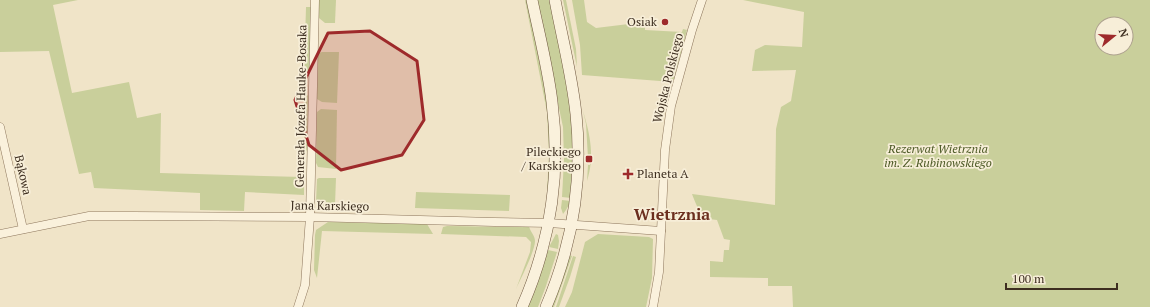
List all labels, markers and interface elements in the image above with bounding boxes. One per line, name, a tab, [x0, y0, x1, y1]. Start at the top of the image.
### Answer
place label: Osiak	[627, 14, 658, 29]
north arrow	[1094, 16, 1134, 56]
marker: Osiak	[660, 17, 670, 27]
street label: Generała Józefa Hauke-Bosaka	[292, 24, 309, 188]
text: N	[1116, 27, 1132, 40]
street label: Wojska Polskiego	[649, 31, 686, 124]
park label: Rezerwat Wietrznia im. Z. Rubinowskiego	[884, 141, 992, 170]
place label: Pileckiego / Karskiego	[521, 144, 581, 173]
street label: Bąkowa	[12, 153, 35, 196]
marker: Pileckiego / Karskiego	[584, 154, 594, 164]
place label: Planeta A	[637, 166, 689, 181]
marker: Planeta A	[622, 168, 634, 180]
street label: Jana Karskiego	[291, 197, 370, 214]
district label: Wietrznia	[634, 203, 710, 225]
scale bar	[1006, 265, 1117, 291]
text: 100 m	[1012, 271, 1045, 286]

